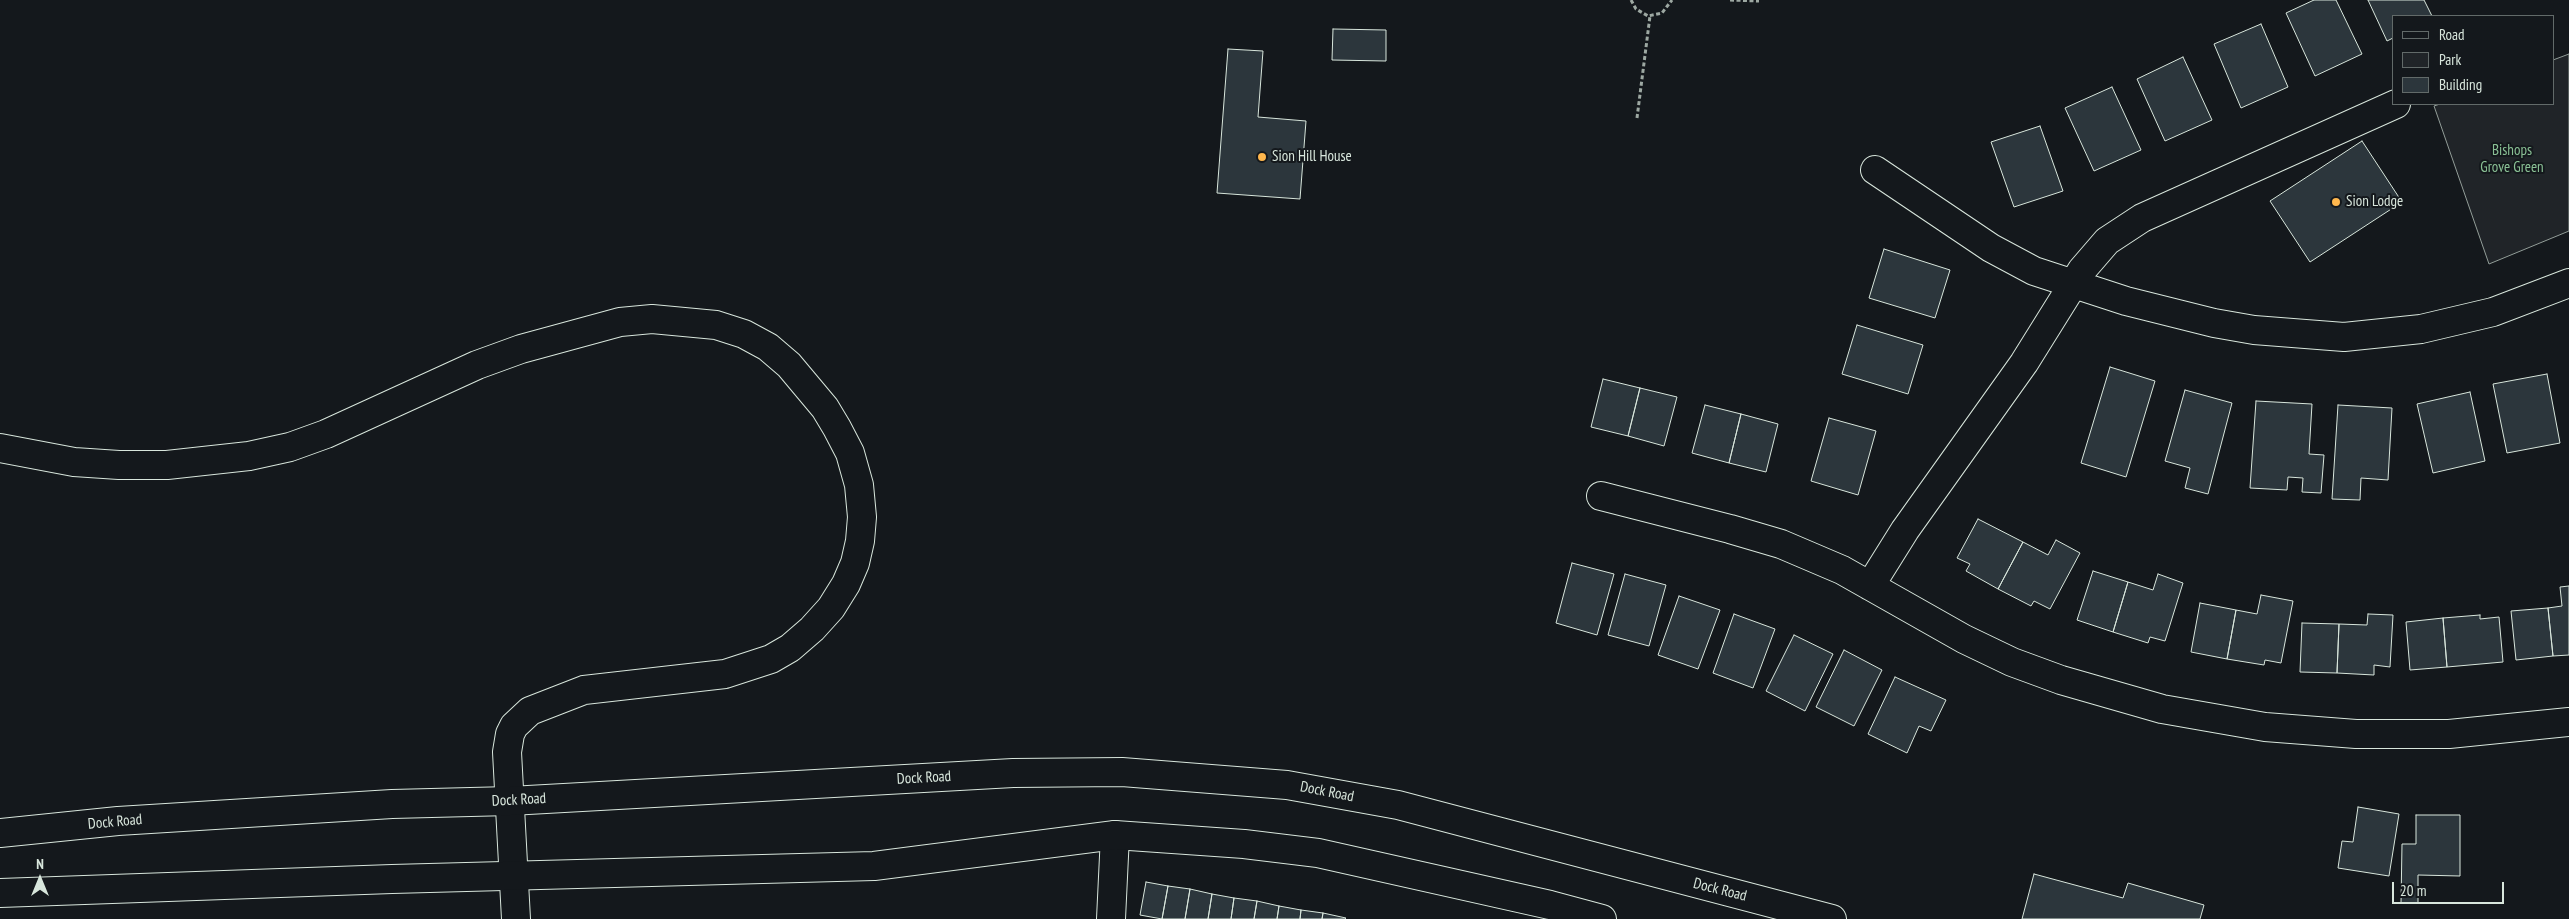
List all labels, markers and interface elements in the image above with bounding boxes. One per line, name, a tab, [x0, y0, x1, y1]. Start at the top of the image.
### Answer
legend	[2392, 15, 2554, 105]
text: Road	[2439, 25, 2465, 44]
text: Park	[2439, 50, 2461, 69]
text: Building	[2439, 75, 2482, 94]
park label: Bishops Grove Green	[2480, 142, 2544, 177]
place label: Sion Hill House	[1272, 148, 1352, 166]
marker: Sion Hill House	[1256, 151, 1268, 163]
place label: Sion Lodge	[2346, 193, 2403, 211]
marker: Sion Lodge	[2330, 196, 2342, 208]
street label: Dock Road	[896, 768, 952, 788]
street label: Dock Road	[1299, 778, 1355, 806]
street label: Dock Road	[491, 790, 547, 810]
street label: Dock Road	[87, 811, 143, 833]
north arrow	[15, 854, 65, 904]
text: N	[36, 855, 44, 873]
scale bar	[2394, 872, 2506, 904]
street label: Dock Road	[1691, 875, 1749, 905]
text: 20 m	[2400, 881, 2426, 900]

